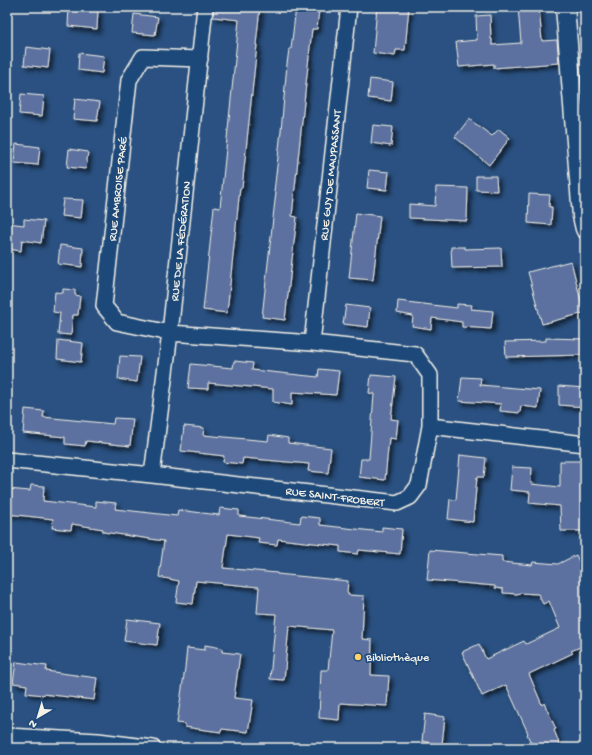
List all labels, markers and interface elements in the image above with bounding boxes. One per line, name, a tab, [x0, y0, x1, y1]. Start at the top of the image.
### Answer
street label: RUE GUY DE MAUPASSANT	[318, 108, 346, 241]
street label: RUE AMBROISE PARÉ	[107, 136, 131, 242]
street label: RUE DE LA FÉDÉRATION	[169, 180, 195, 302]
street label: RUE SAINT-FROBERT	[285, 485, 386, 511]
marker: Bibliothèque	[353, 652, 363, 662]
place label: Bibliothèque	[365, 652, 430, 666]
north arrow	[18, 697, 58, 737]
text: N	[27, 716, 40, 730]

